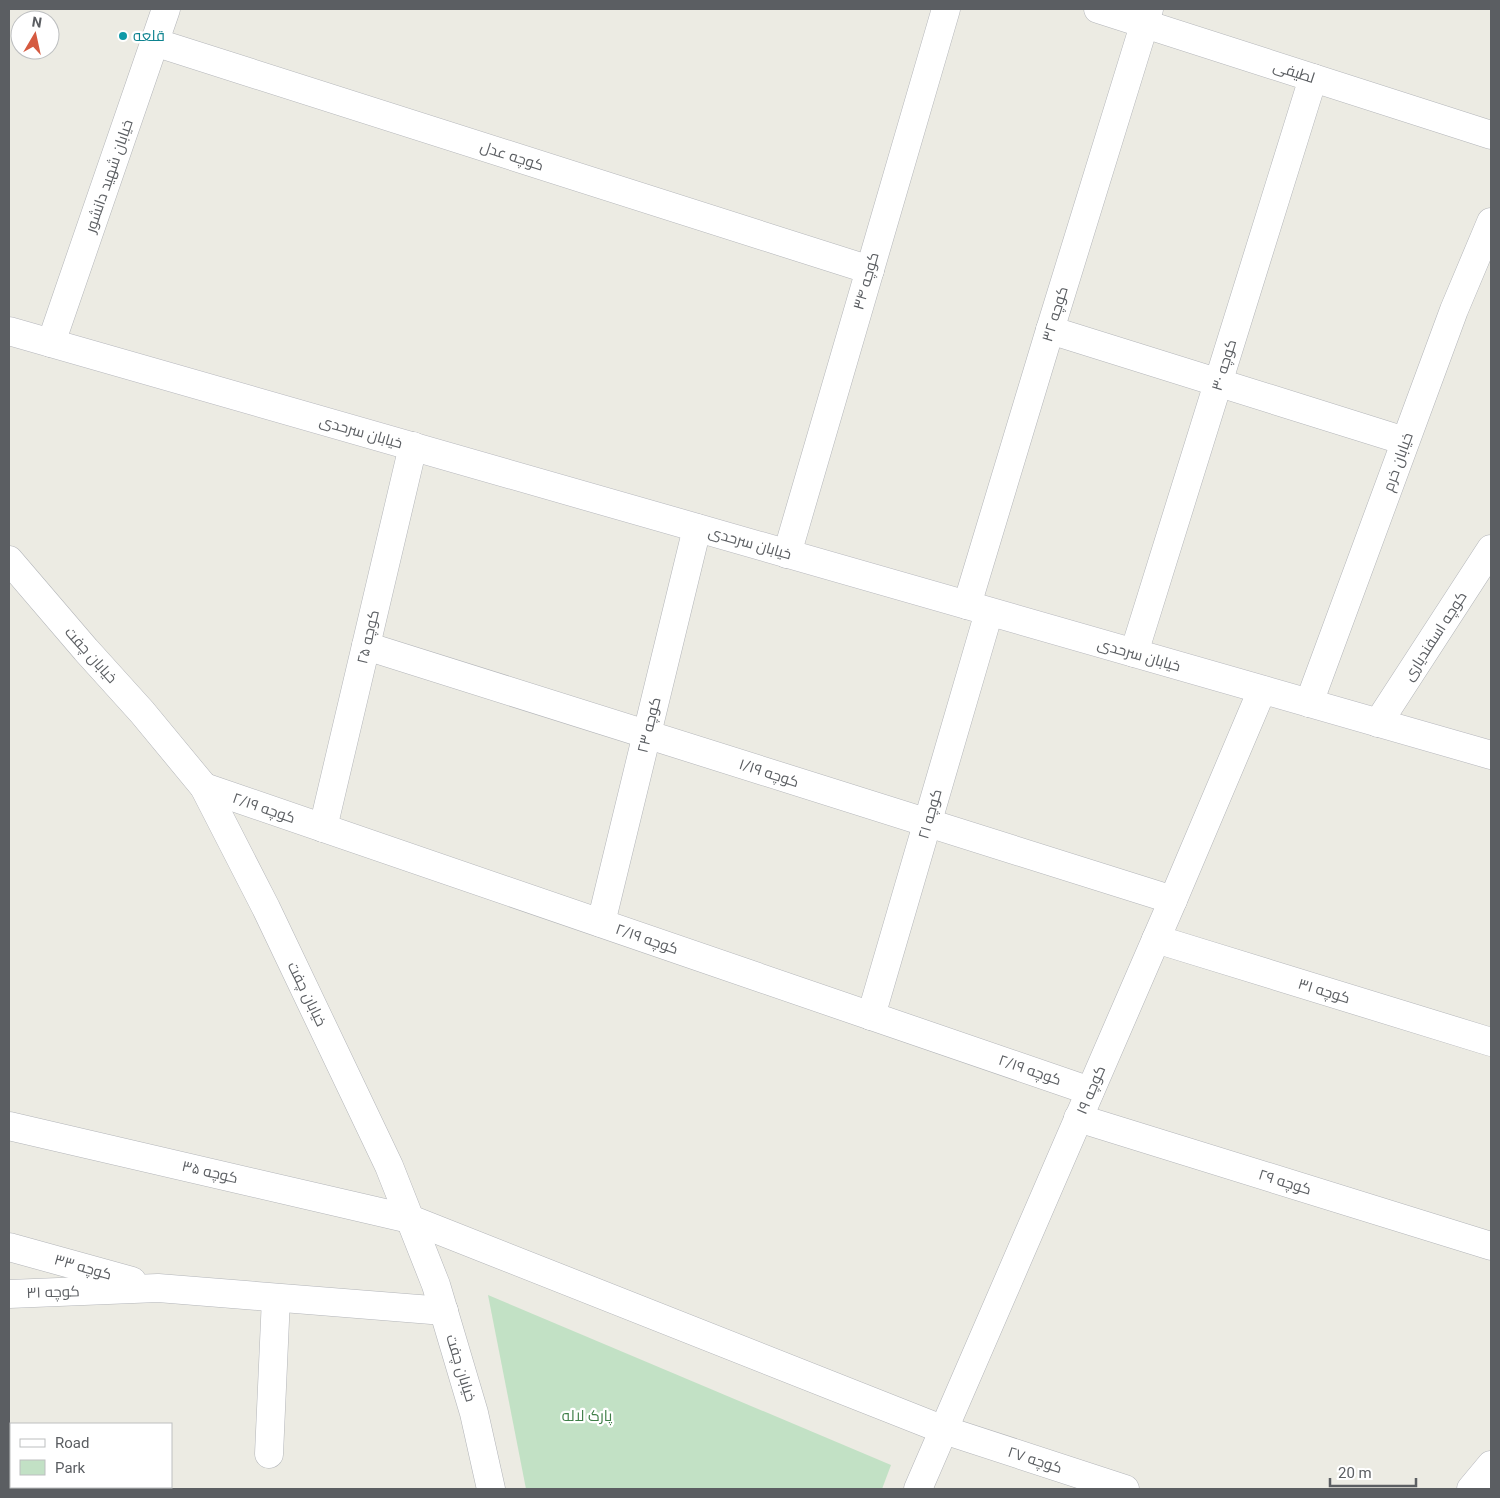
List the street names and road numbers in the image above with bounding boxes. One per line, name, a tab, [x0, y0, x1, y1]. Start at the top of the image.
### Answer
street label: لطیفی	[1271, 57, 1317, 88]
street label: خیابان شهید دانشور	[81, 117, 138, 236]
street label: کوچه عدل	[478, 137, 546, 176]
street label: کوچه ۳۴	[849, 250, 884, 312]
street label: کوچه ۳۲	[1038, 284, 1073, 344]
street label: کوچه ۳۰	[1208, 337, 1241, 393]
street label: خیابان سرحدی	[317, 412, 405, 453]
street label: خیابان خرم	[1379, 430, 1418, 494]
street label: خیابان سرحدی	[706, 523, 794, 564]
street label: کوچه اسفندیاری	[1399, 588, 1471, 685]
street label: کوچه ۲۵	[353, 608, 384, 666]
street label: خیابان چفت	[60, 623, 121, 688]
street label: خیابان سرحدی	[1095, 635, 1183, 676]
street label: کوچه ۲۳	[633, 695, 666, 755]
street label: کوچه ۱/۱۹	[736, 755, 801, 792]
street label: کوچه ۲۱	[914, 787, 947, 841]
street label: کوچه ۲/۱۹	[230, 789, 298, 828]
street label: کوچه ۲/۱۹	[613, 920, 681, 959]
street label: خیابان چفت	[283, 959, 330, 1030]
street label: کوچه ۳۱	[1295, 975, 1352, 1008]
street label: کوچه ۲/۱۹	[996, 1051, 1064, 1090]
street label: کوچه ۱۹	[1073, 1063, 1110, 1117]
street label: کوچه ۳۵	[180, 1157, 240, 1188]
street label: کوچه ۲۹	[1256, 1165, 1314, 1200]
street label: کوچه ۳۳	[52, 1250, 114, 1285]
street label: کوچه ۳۱	[26, 1282, 80, 1303]
street label: خیابان چفت	[441, 1332, 480, 1404]
street label: کوچه ۲۷	[1005, 1443, 1064, 1478]

